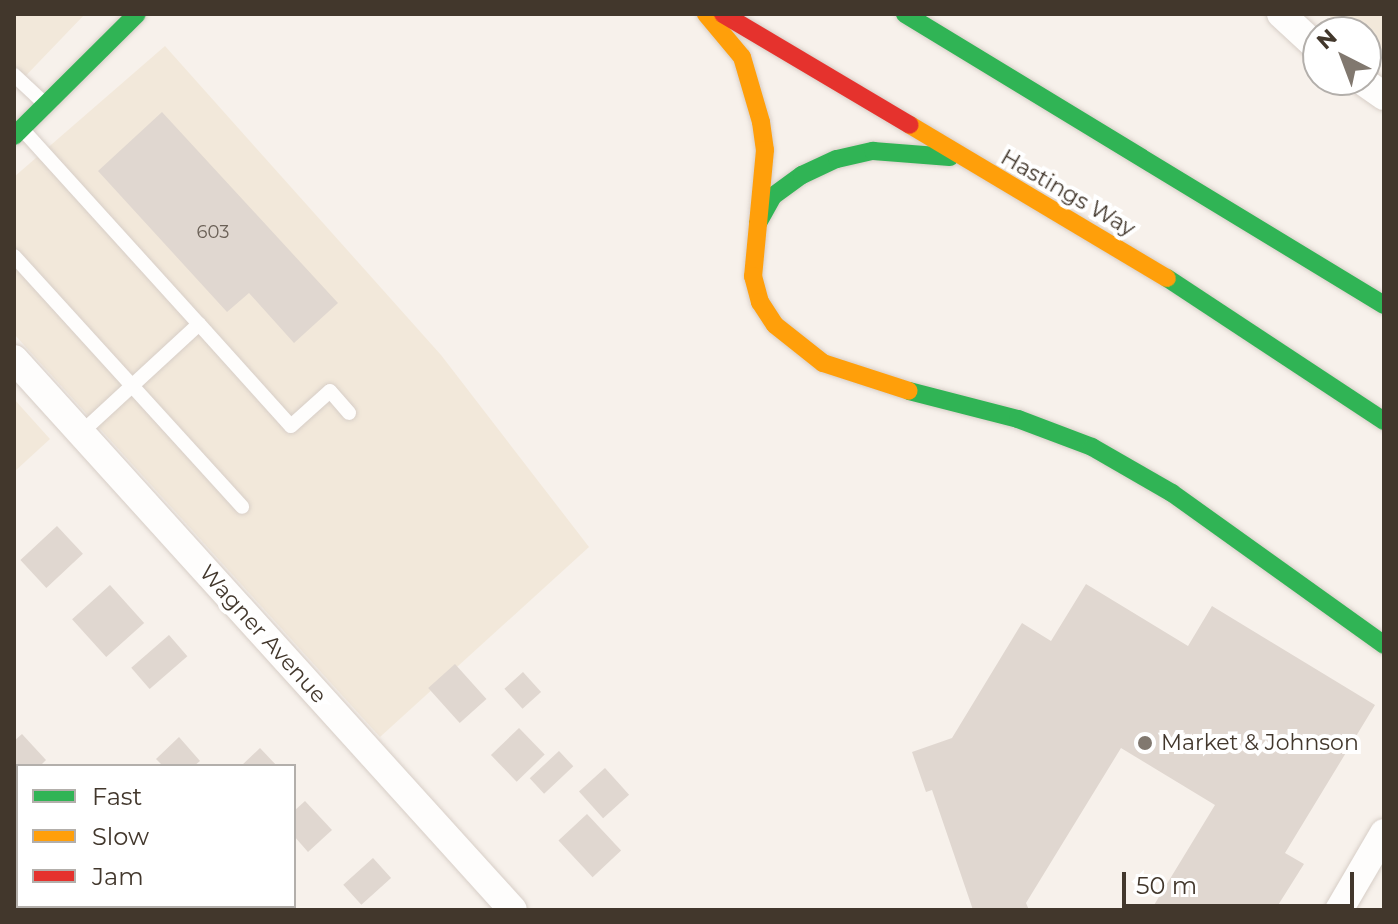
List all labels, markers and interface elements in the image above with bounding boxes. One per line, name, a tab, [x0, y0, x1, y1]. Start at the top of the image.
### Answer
north arrow	[1302, 16, 1382, 96]
text: N	[1311, 23, 1343, 55]
street label: Hastings Way	[996, 144, 1140, 242]
house number: 603	[197, 221, 229, 243]
street label: Wagner Avenue	[194, 559, 332, 709]
place label: Market & Johnson	[1161, 730, 1359, 756]
marker: Market & Johnson	[1136, 734, 1154, 752]
legend	[16, 764, 296, 908]
text: Fast	[92, 782, 142, 811]
text: Slow	[92, 822, 149, 851]
scale bar	[1126, 856, 1358, 906]
text: Jam	[92, 862, 144, 891]
text: 50 m	[1136, 871, 1197, 900]

